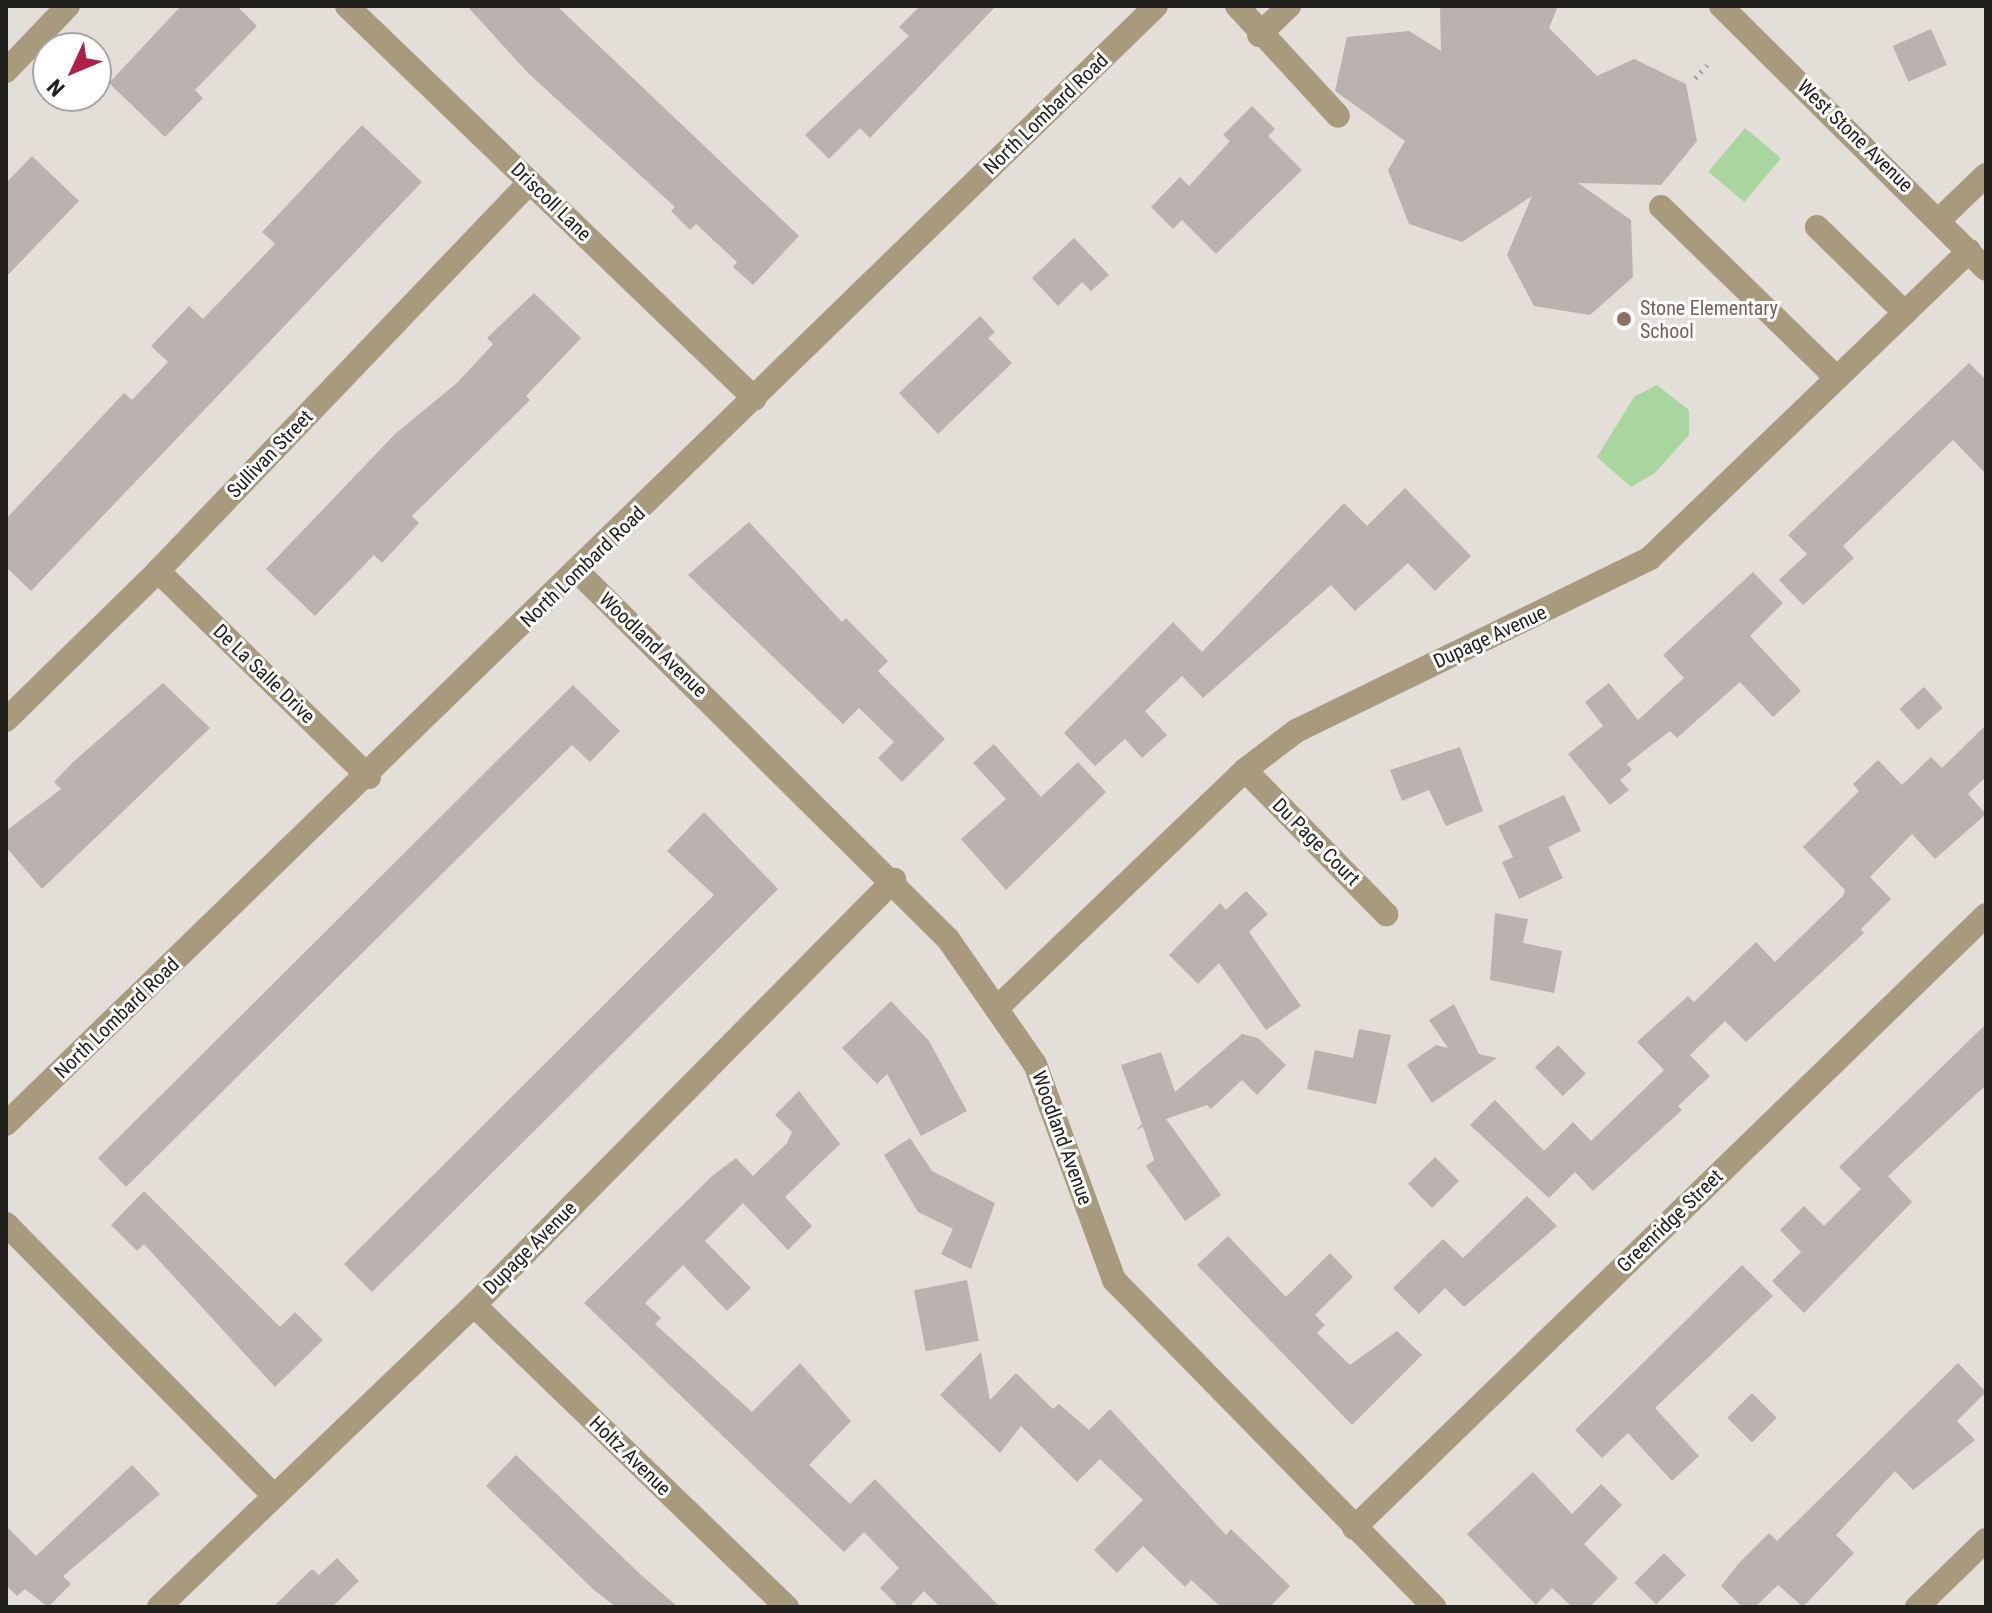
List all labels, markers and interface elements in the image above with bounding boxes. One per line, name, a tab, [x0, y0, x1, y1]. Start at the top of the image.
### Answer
north arrow	[32, 32, 112, 112]
street label: North Lombard Road	[979, 48, 1113, 180]
text: N	[42, 74, 69, 101]
street label: West Stone Avenue	[1792, 75, 1918, 197]
street label: Driscoll Lane	[506, 158, 596, 246]
place label: Stone Elementary School	[1640, 296, 1778, 343]
marker: Stone Elementary School	[1615, 310, 1633, 328]
street label: Sullivan Street	[222, 405, 318, 503]
street label: North Lombard Road	[516, 501, 650, 633]
street label: Woodland Avenue	[594, 587, 712, 703]
street label: Dupage Avenue	[1430, 600, 1550, 674]
street label: De La Salle Drive	[208, 619, 320, 729]
street label: Du Page Court	[1267, 793, 1365, 891]
street label: North Lombard Road	[50, 952, 184, 1084]
street label: Woodland Avenue	[1027, 1068, 1097, 1208]
street label: Greenridge Street	[1612, 1165, 1728, 1277]
street label: Dupage Avenue	[478, 1196, 582, 1300]
street label: Holtz Avenue	[584, 1411, 676, 1501]

